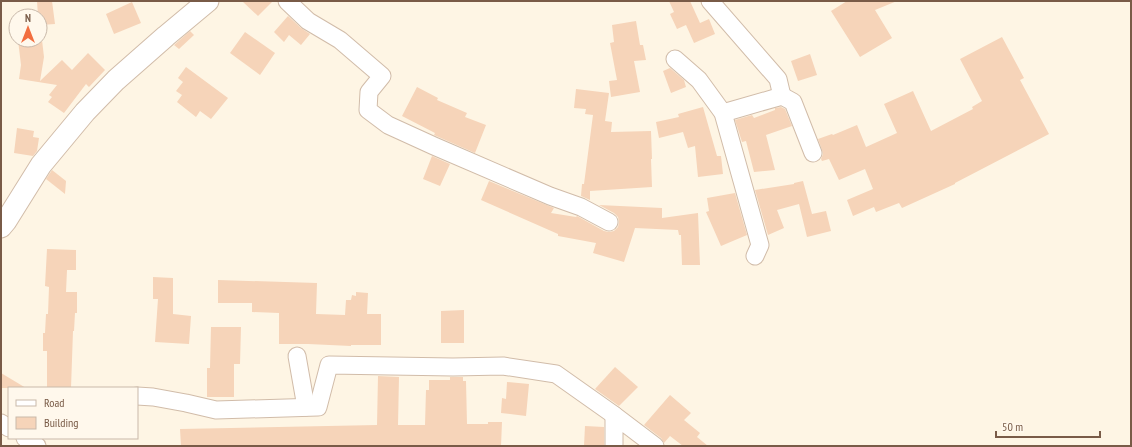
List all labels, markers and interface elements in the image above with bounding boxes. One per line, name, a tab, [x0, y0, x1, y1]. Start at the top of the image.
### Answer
north arrow	[8, 8, 48, 48]
text: N	[25, 11, 31, 25]
legend	[8, 387, 138, 439]
text: Road	[44, 395, 64, 410]
scale bar	[996, 413, 1100, 439]
text: Building	[44, 415, 79, 430]
text: 50 m	[1002, 419, 1023, 434]

